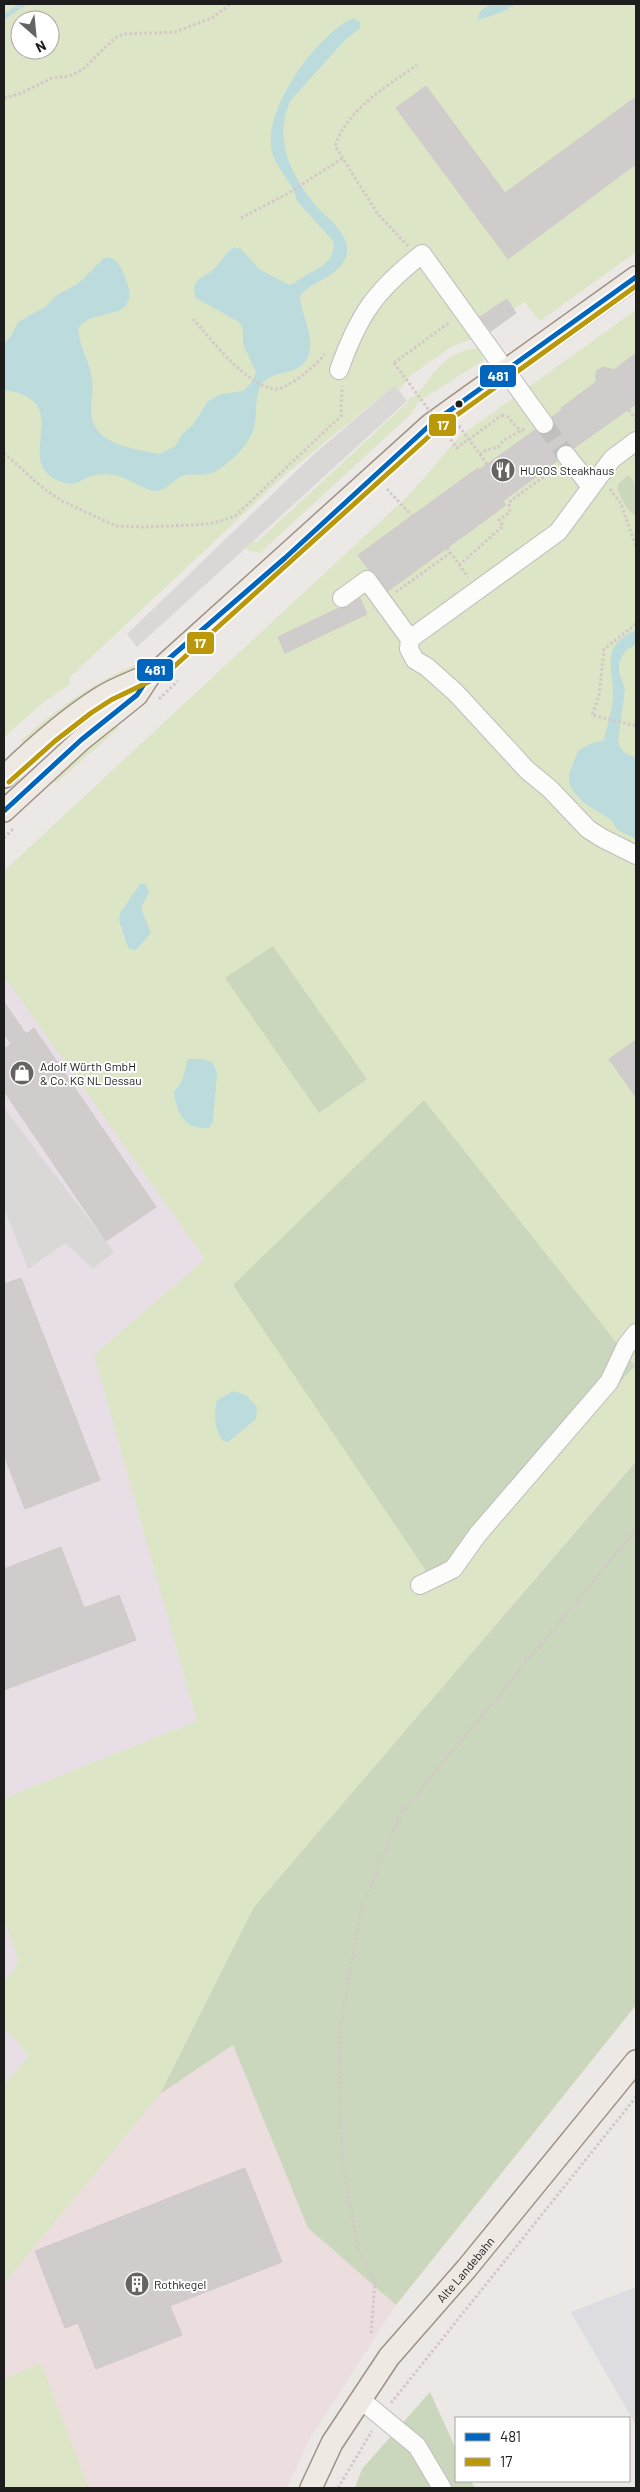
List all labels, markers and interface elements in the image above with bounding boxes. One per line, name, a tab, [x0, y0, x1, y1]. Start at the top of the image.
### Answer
north arrow	[10, 10, 60, 60]
text: N	[33, 37, 49, 57]
line badge: 481	[479, 364, 517, 388]
text: 481	[488, 367, 508, 384]
unlabelled marker	[454, 399, 464, 409]
line badge: 17	[428, 413, 457, 437]
text: 17	[437, 416, 449, 433]
restaurant icon: HUGOS Steakhaus	[490, 457, 516, 483]
place label: HUGOS Steakhaus	[520, 463, 614, 477]
line badge: 17	[186, 631, 215, 655]
text: 17	[194, 634, 206, 651]
line badge: 481	[136, 658, 174, 682]
text: 481	[145, 661, 165, 678]
place label: Adolf Würth GmbH & Co. KG NL Dessau	[40, 1059, 142, 1087]
shop icon: Adolf Würth GmbH & Co. KG NL Dessau	[9, 1060, 35, 1086]
street label: Alte Landebahn	[434, 2234, 497, 2305]
building icon: Rothkegel	[124, 2271, 150, 2297]
place label: Rothkegel	[154, 2277, 206, 2291]
legend	[455, 2417, 630, 2482]
text: 481	[500, 2427, 521, 2445]
text: 17	[500, 2452, 512, 2470]

